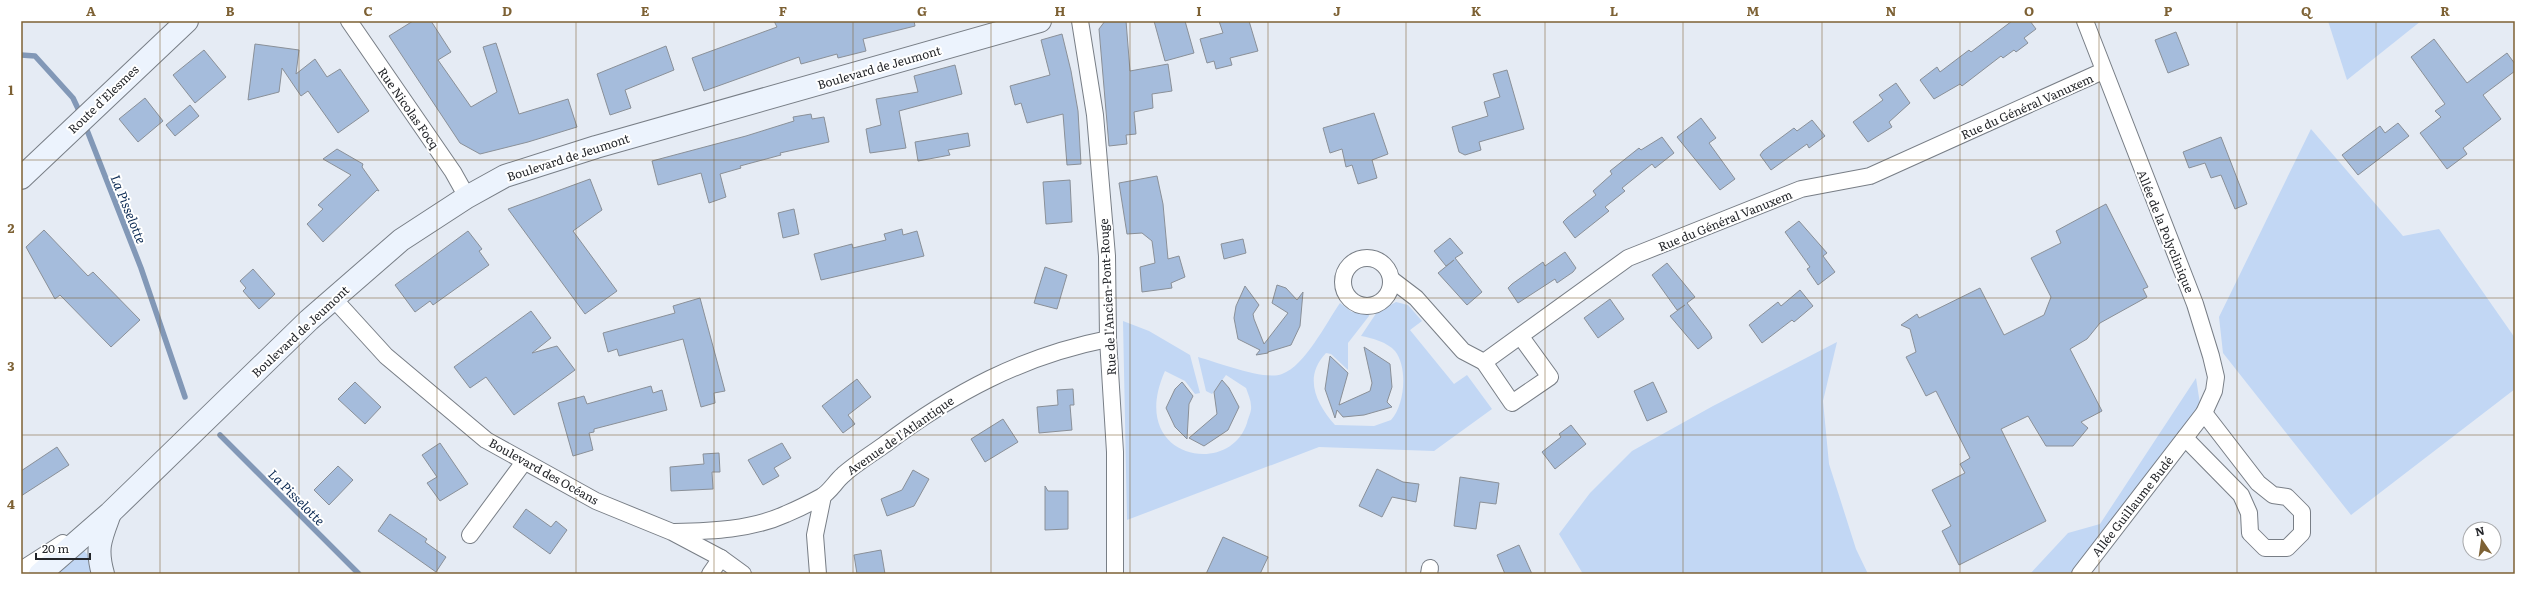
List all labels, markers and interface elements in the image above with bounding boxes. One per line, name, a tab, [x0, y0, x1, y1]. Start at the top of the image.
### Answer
text: A	[86, 1, 96, 20]
text: B	[226, 1, 235, 20]
text: C	[363, 1, 373, 20]
text: D	[502, 1, 512, 20]
text: E	[641, 1, 650, 20]
text: F	[779, 1, 787, 20]
text: G	[917, 1, 927, 20]
text: H	[1055, 1, 1066, 20]
text: I	[1196, 1, 1202, 20]
text: J	[1333, 1, 1341, 20]
text: K	[1471, 1, 1482, 20]
text: L	[1610, 1, 1618, 20]
text: M	[1747, 1, 1760, 20]
text: N	[1886, 1, 1897, 20]
text: O	[2024, 1, 2034, 20]
text: P	[2164, 1, 2173, 20]
text: Q	[2301, 1, 2313, 20]
text: R	[2440, 1, 2450, 20]
street label: Boulevard de Jeumont	[815, 41, 943, 93]
street label: Route d'Elesmes	[64, 60, 143, 137]
street label: Rue Nicolas Focq	[374, 63, 444, 153]
street label: Rue du Général Vanuxem	[1958, 69, 2096, 143]
text: 1	[8, 80, 14, 99]
street label: Boulevard de Jeumont	[504, 129, 632, 185]
street label: Allée de la Polyclinique	[2133, 167, 2199, 295]
water label: La Pisselotte	[107, 172, 151, 246]
street label: Rue du Général Vanuxem	[1655, 185, 1795, 255]
text: 2	[8, 218, 15, 237]
street label: Rue de l'Ancien-Pont-Rouge	[1094, 218, 1120, 376]
street label: Boulevard de Jeumont	[247, 281, 353, 381]
text: 3	[7, 356, 15, 375]
street label: Avenue de l'Atlantique	[843, 391, 957, 479]
street label: Boulevard des Océans	[486, 433, 603, 509]
street label: Allée Guillaume Budé	[2087, 452, 2177, 560]
water label: La Pisselotte	[265, 465, 329, 529]
text: 4	[7, 494, 15, 513]
north arrow	[2462, 521, 2502, 561]
text: N	[2473, 521, 2486, 539]
scale bar	[36, 535, 90, 561]
text: 20 m	[42, 539, 69, 557]

